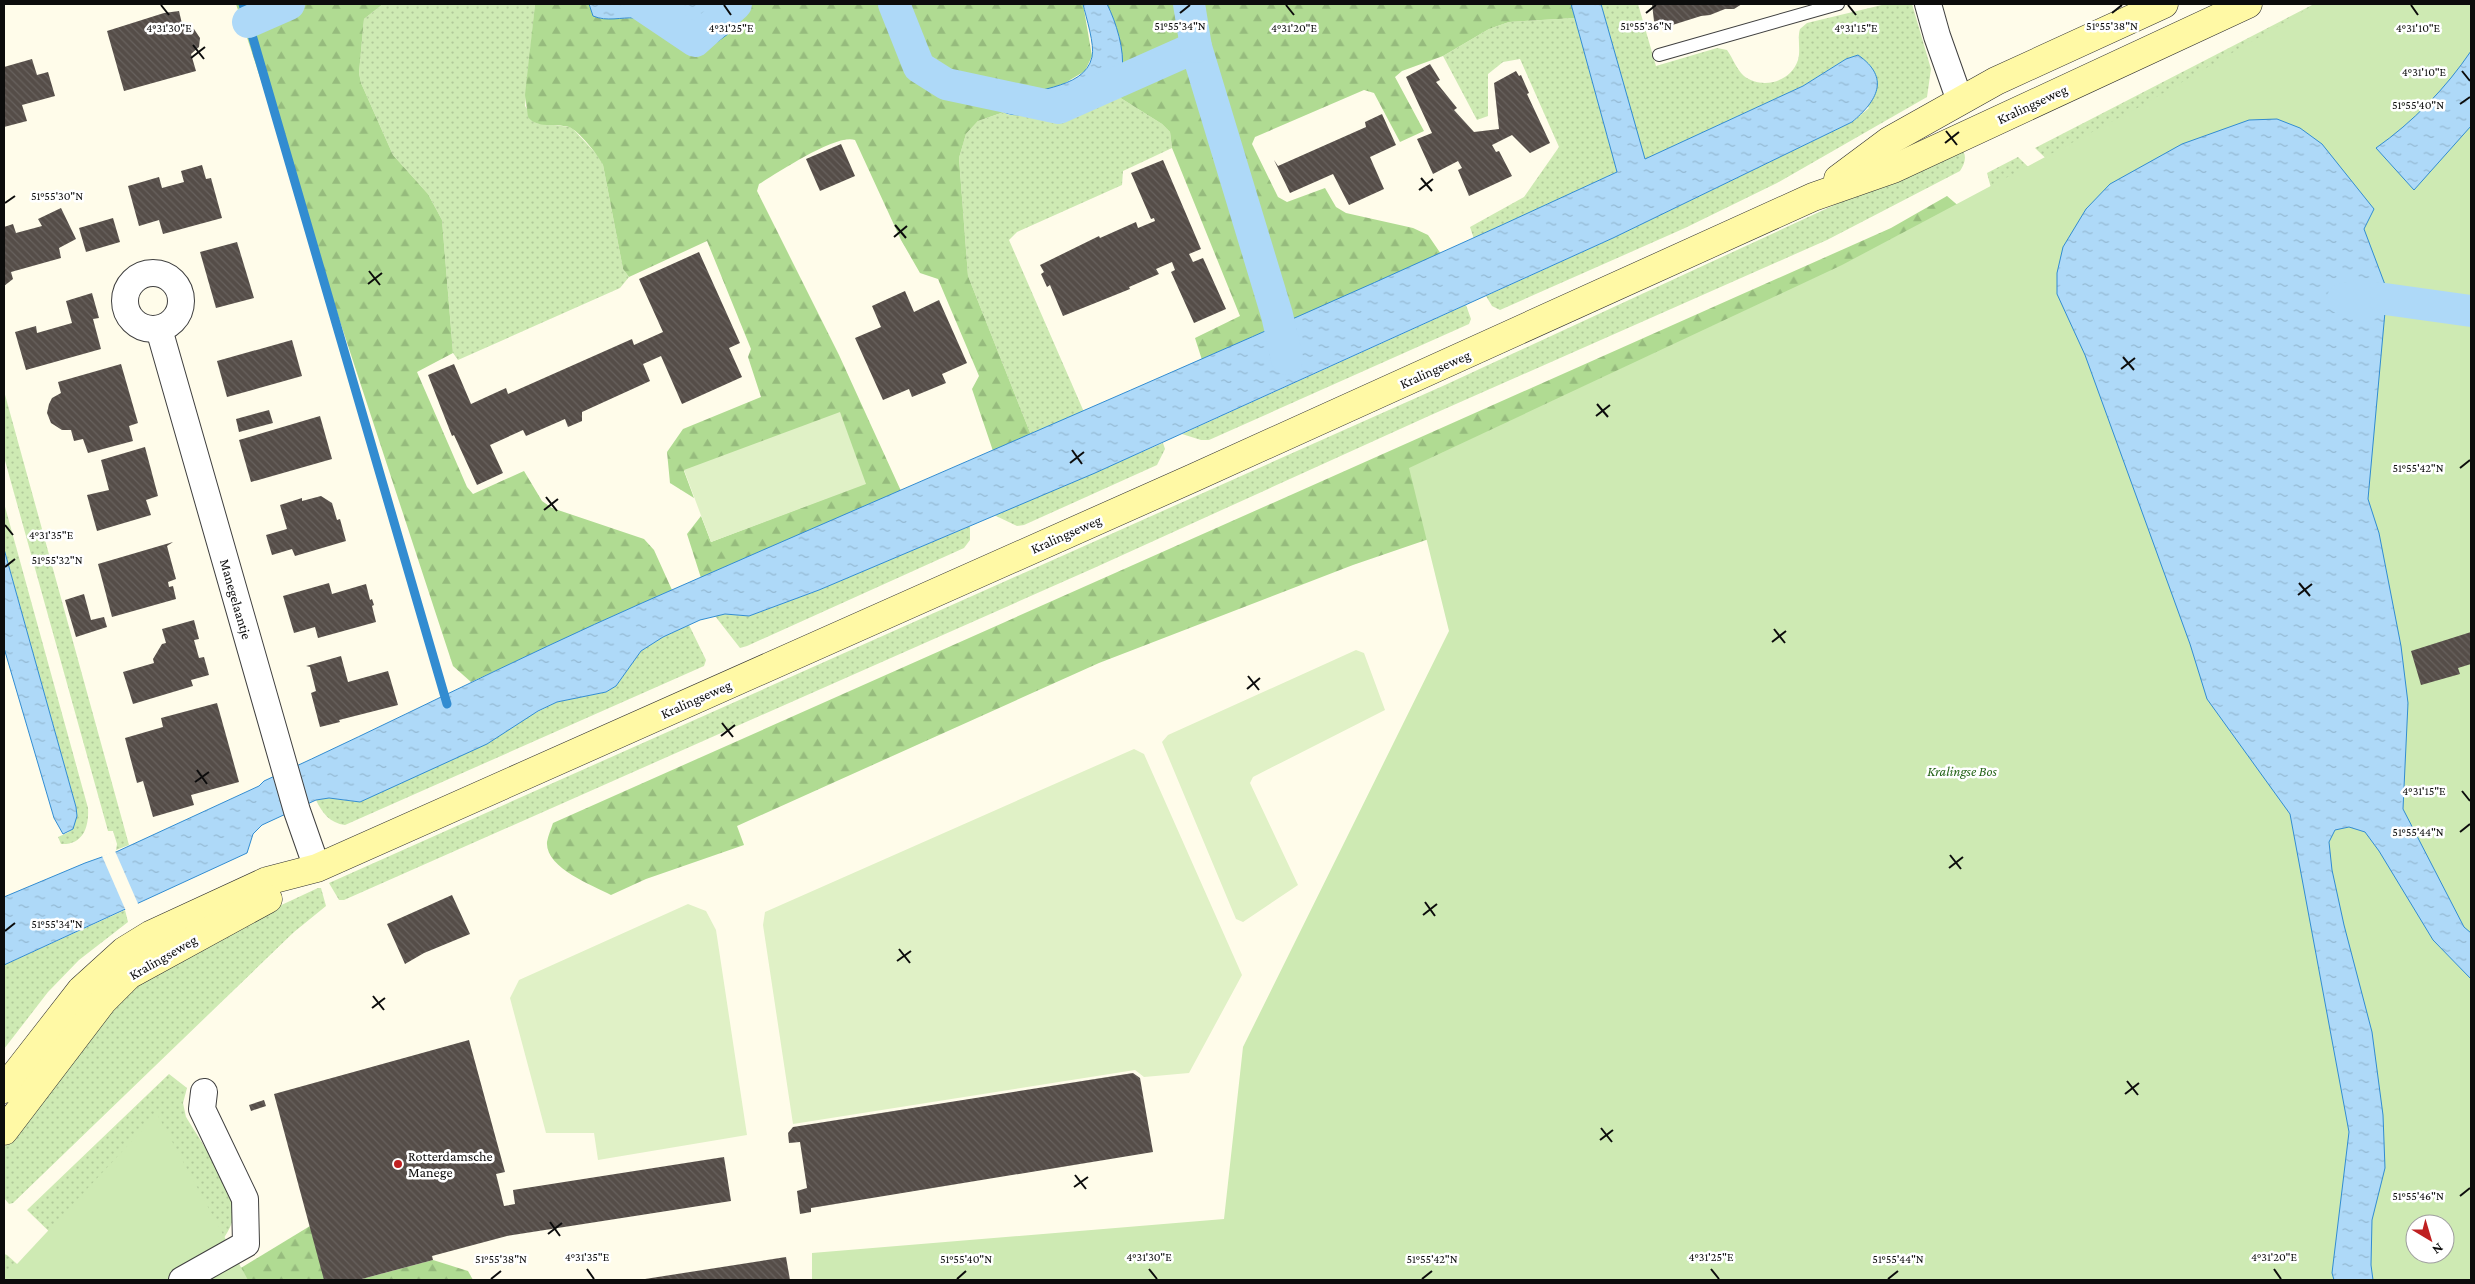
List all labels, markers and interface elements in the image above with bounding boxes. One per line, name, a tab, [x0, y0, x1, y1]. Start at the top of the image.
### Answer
text: 51°55'34"N	[1154, 19, 1206, 33]
text: 51°55'36"N	[1620, 19, 1672, 33]
text: 51°55'38"N	[2086, 19, 2138, 33]
text: 4°31'30"E	[146, 21, 192, 35]
text: 4°31'25"E	[709, 21, 754, 35]
text: 4°31'20"E	[1271, 21, 1317, 35]
text: 4°31'15"E	[1834, 21, 1878, 35]
text: 4°31'10"E	[2396, 21, 2441, 35]
text: 4°31'10"E	[2402, 65, 2447, 79]
street label: Kralingseweg	[1994, 81, 2070, 127]
text: 51°55'40"N	[2392, 98, 2444, 112]
text: 51°55'30"N	[31, 189, 83, 203]
street label: Kralingseweg	[1397, 346, 1473, 392]
text: 51°55'42"N	[2392, 461, 2444, 475]
street label: Kralingseweg	[1028, 511, 1104, 557]
text: 4°31'35"E	[29, 528, 74, 542]
text: 51°55'32"N	[31, 553, 83, 567]
street label: Manegelaantje	[216, 557, 255, 641]
street label: Kralingseweg	[658, 676, 734, 722]
park label: Kralingse Bos	[1927, 763, 1997, 779]
text: 4°31'15"E	[2402, 784, 2446, 798]
text: 51°55'44"N	[2392, 825, 2444, 839]
text: 51°55'34"N	[31, 917, 83, 931]
street label: Kralingseweg	[126, 931, 200, 983]
place label: Rotterdamsche Manege	[408, 1148, 493, 1180]
marker: Rotterdamsche Manege	[392, 1158, 404, 1170]
text: 51°55'46"N	[2392, 1189, 2444, 1203]
north arrow	[2405, 1214, 2455, 1264]
text: N	[2429, 1240, 2447, 1259]
text: 4°31'35"E	[565, 1250, 610, 1264]
text: 4°31'30"E	[1126, 1250, 1172, 1264]
text: 4°31'25"E	[1689, 1250, 1734, 1264]
text: 4°31'20"E	[2251, 1250, 2297, 1264]
text: 51°55'38"N	[475, 1252, 527, 1266]
text: 51°55'40"N	[940, 1252, 992, 1266]
text: 51°55'42"N	[1406, 1252, 1458, 1266]
text: 51°55'44"N	[1872, 1252, 1924, 1266]

